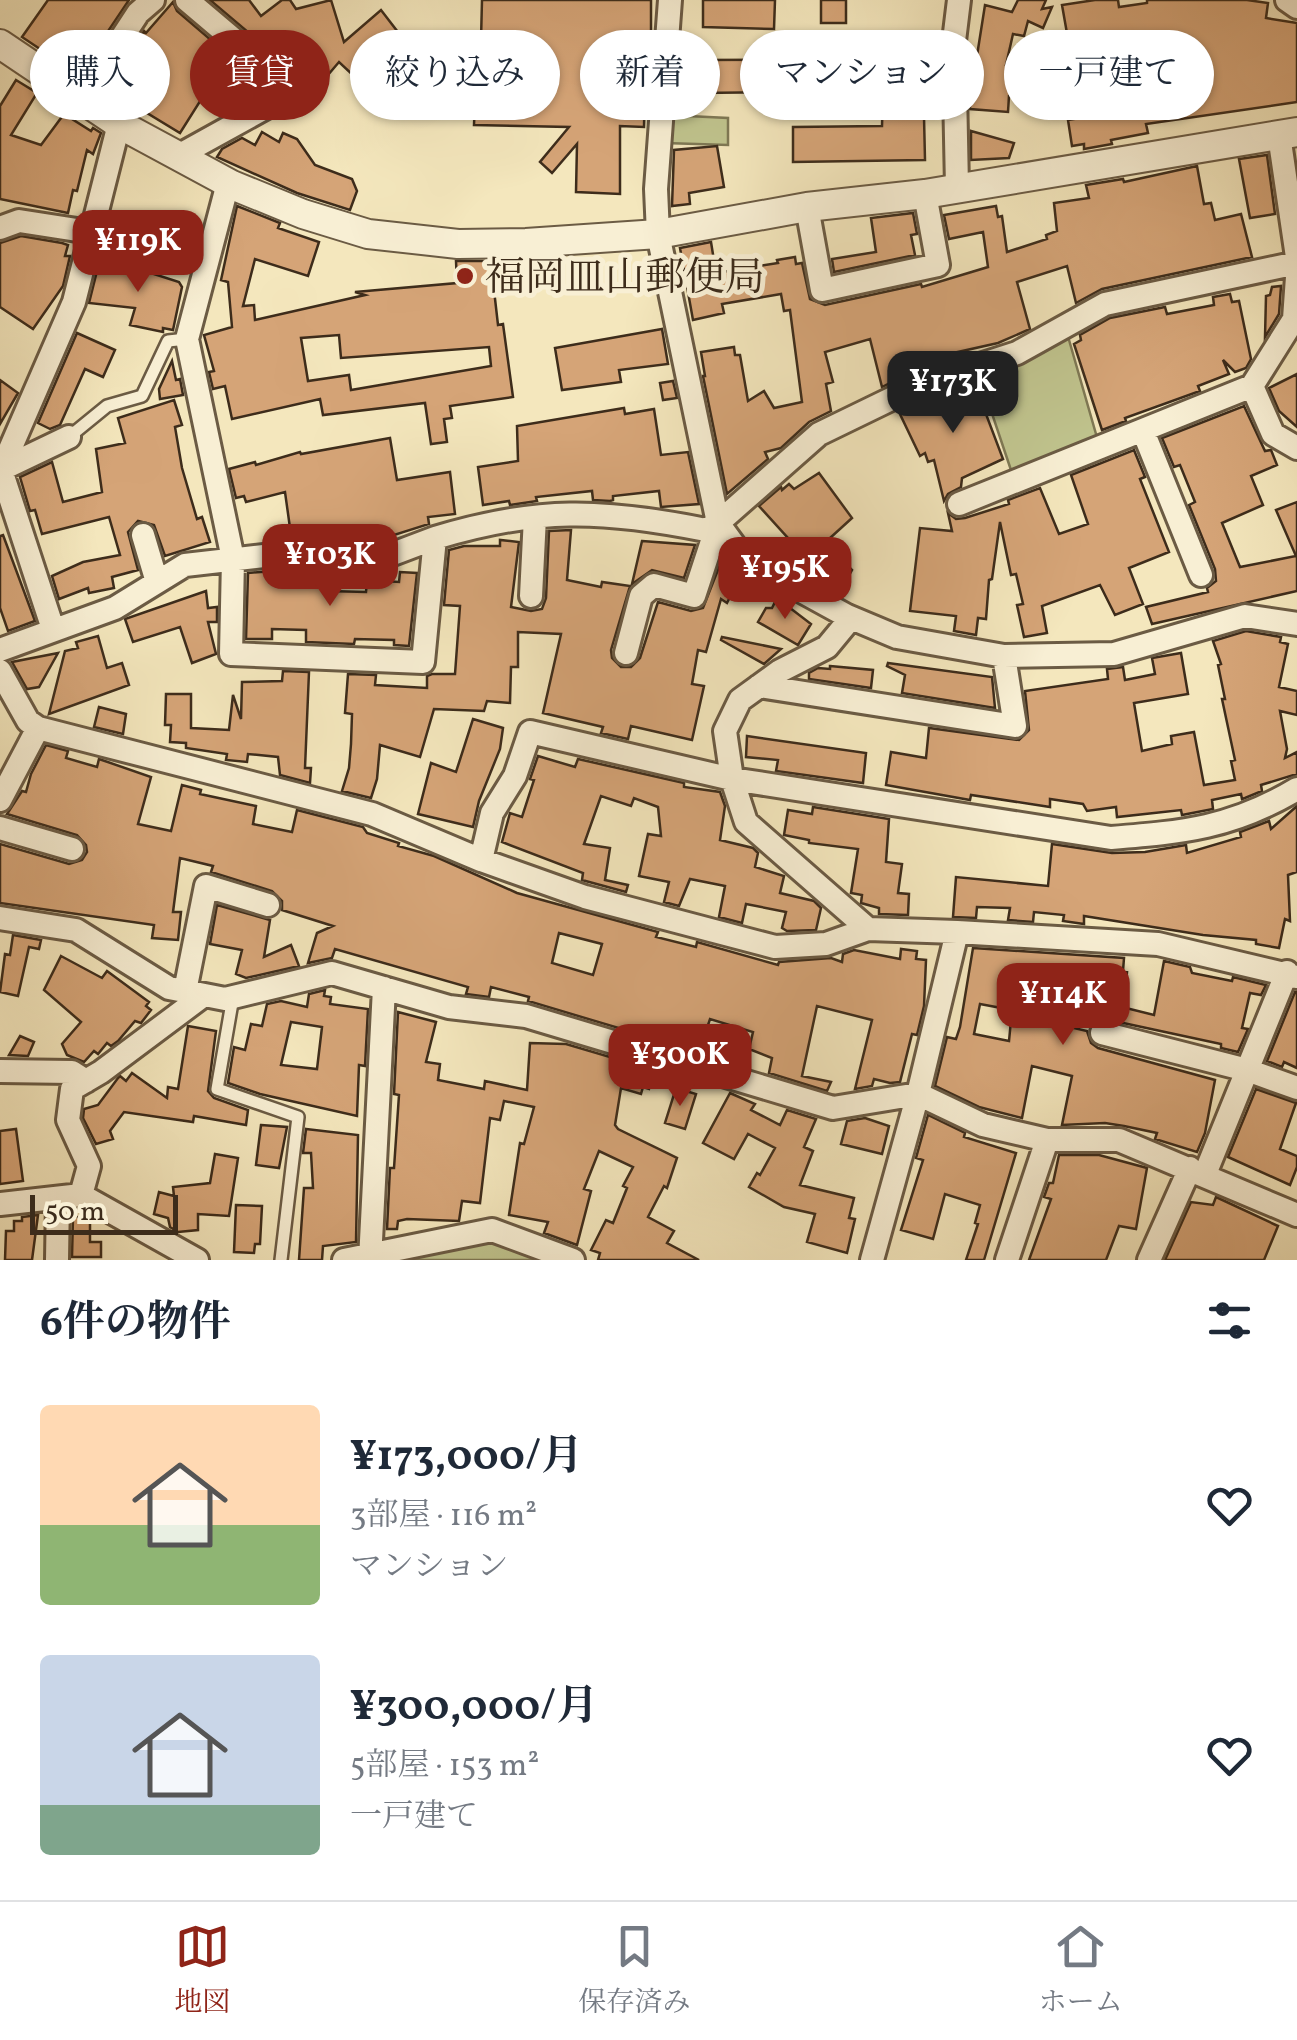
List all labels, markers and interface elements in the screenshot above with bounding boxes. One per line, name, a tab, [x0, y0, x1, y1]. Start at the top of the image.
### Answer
chip: 購入	[30, 30, 170, 120]
chip: 賃貸	[190, 30, 330, 120]
chip: 絞り込み	[350, 30, 560, 120]
chip: 新着	[580, 30, 720, 120]
chip: マンション	[740, 30, 984, 120]
chip: 一戸建て	[1004, 30, 1214, 120]
pin: ¥119K	[68, 210, 208, 295]
text: ¥119K	[95, 220, 181, 264]
place label: 福岡皿山郵便局	[485, 252, 765, 308]
marker: 福岡皿山郵便局	[454, 265, 476, 287]
pin: ¥173K	[883, 351, 1023, 436]
text: ¥173K	[909, 361, 997, 405]
pin: ¥103K	[260, 524, 400, 609]
text: ¥103K	[284, 534, 376, 578]
pin: ¥195K	[715, 537, 855, 622]
text: ¥195K	[740, 547, 830, 591]
pin: ¥114K	[993, 963, 1133, 1048]
text: ¥114K	[1019, 973, 1107, 1017]
pin: ¥300K	[610, 1024, 750, 1109]
text: ¥300K	[631, 1034, 729, 1078]
scale bar	[30, 1190, 178, 1234]
text: 50 m	[45, 1193, 105, 1232]
icon: filters	[1202, 1293, 1257, 1348]
text: 6件の物件	[40, 1295, 231, 1354]
text: ¥173,000/月	[350, 1429, 583, 1488]
icon: home	[120, 1445, 240, 1565]
icon: heart	[1202, 1478, 1257, 1533]
text: 3部屋 · 116 m²	[350, 1495, 537, 1539]
text: マンション	[350, 1546, 509, 1590]
text: ¥300,000/月	[350, 1679, 598, 1738]
icon: home	[120, 1695, 240, 1815]
icon: heart	[1202, 1728, 1257, 1783]
text: 5部屋 · 153 m²	[350, 1745, 539, 1789]
text: 一戸建て	[350, 1796, 478, 1840]
tab: 地図	[174, 1919, 230, 2023]
tab: 保存済み	[578, 1919, 691, 2023]
tab: ホーム	[1039, 1919, 1123, 2023]

